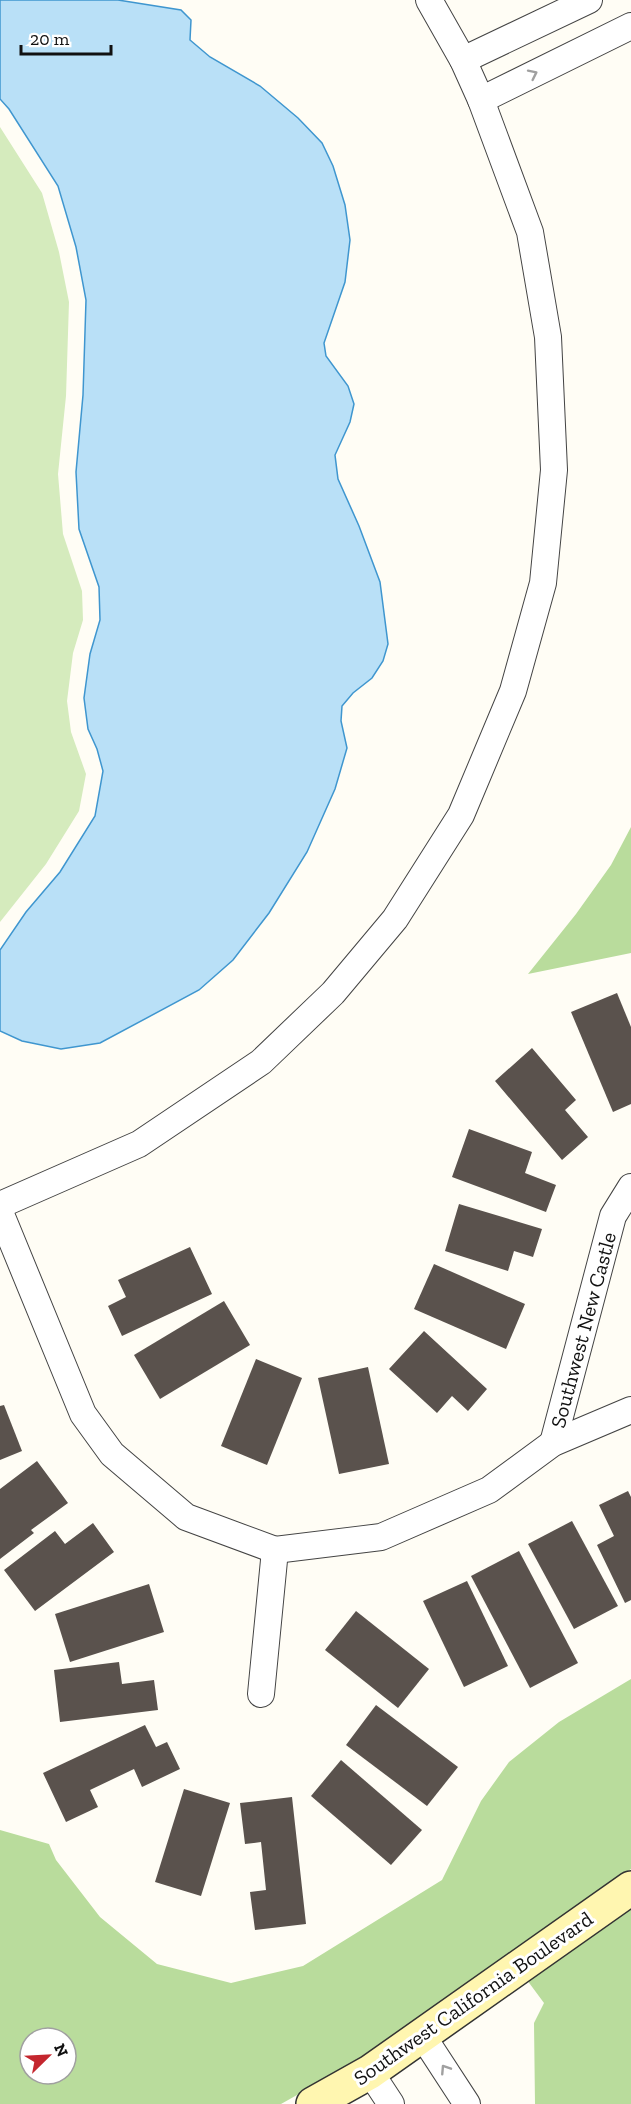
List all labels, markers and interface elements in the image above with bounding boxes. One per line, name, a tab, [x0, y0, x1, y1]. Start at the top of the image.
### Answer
scale bar	[21, 18, 111, 56]
text: 20 m	[30, 28, 70, 50]
one-way arrow	[527, 70, 538, 81]
street label: Southwest New Castle	[545, 1229, 621, 1431]
street label: Southwest California Boulevard	[349, 1905, 598, 2090]
north arrow	[18, 2026, 78, 2086]
text: N	[50, 2041, 72, 2060]
one-way arrow	[440, 2065, 452, 2075]

